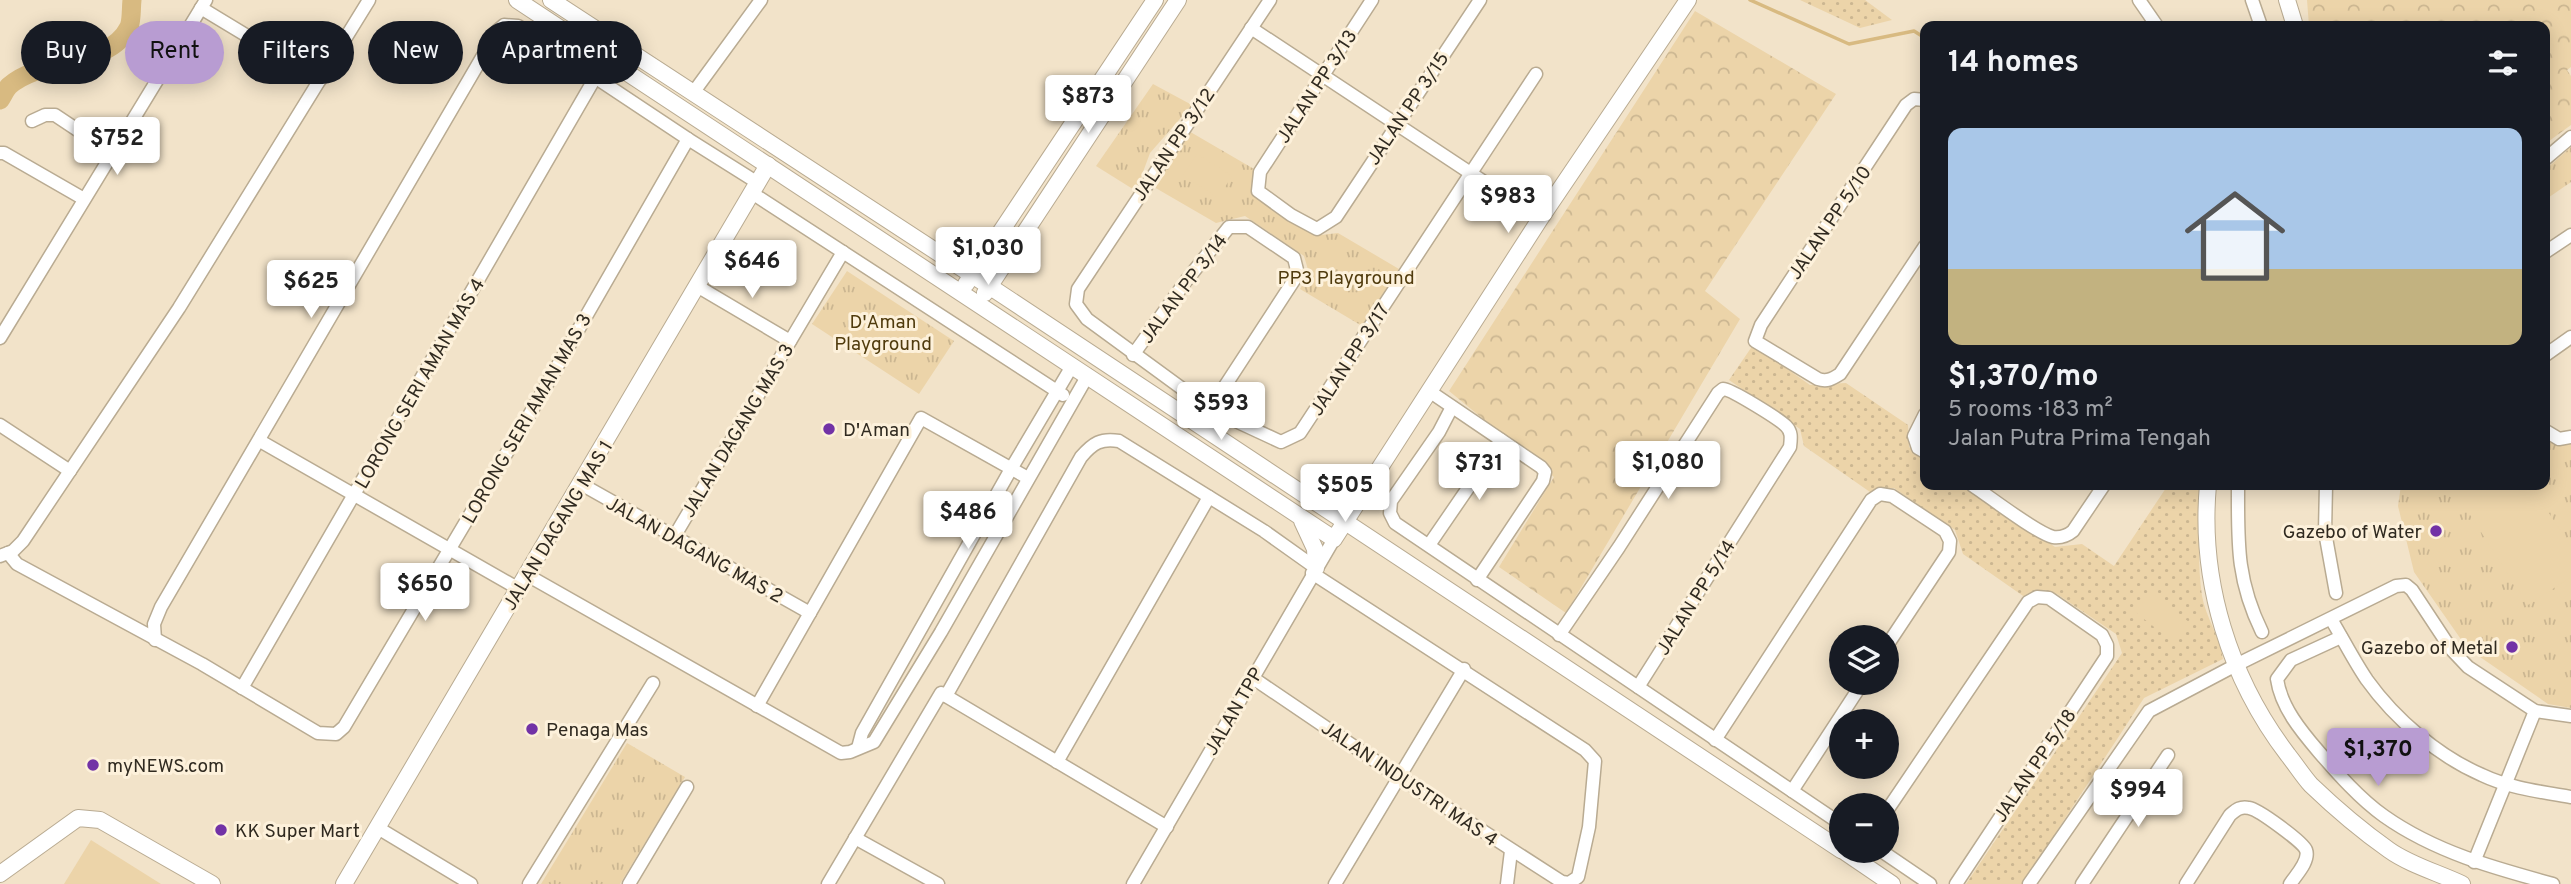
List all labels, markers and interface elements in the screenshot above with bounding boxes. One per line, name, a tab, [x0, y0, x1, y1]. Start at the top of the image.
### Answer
chip: Buy	[21, 21, 111, 84]
chip: Rent	[125, 21, 224, 84]
chip: Filters	[238, 21, 354, 84]
chip: New	[368, 21, 463, 84]
chip: Apartment	[477, 21, 642, 84]
street label: JALAN PP 3/13	[1272, 26, 1363, 148]
icon: filters	[2484, 44, 2522, 82]
text: 14 homes	[1948, 45, 2079, 82]
street label: JALAN PP 3/15	[1362, 48, 1455, 170]
pin: $873	[1047, 76, 1129, 135]
text: $873	[1061, 83, 1115, 112]
street label: JALAN PP 3/12	[1128, 84, 1221, 206]
pin: $752	[76, 118, 158, 177]
text: $752	[90, 125, 144, 154]
street label: JALAN PP 5/10	[1784, 162, 1878, 285]
icon: home	[2172, 173, 2298, 299]
pin: $983	[1467, 176, 1549, 235]
text: $983	[1480, 183, 1536, 212]
pin: $1,030	[931, 228, 1045, 287]
street label: JALAN PP 3/14	[1136, 230, 1234, 349]
text: $1,030	[952, 235, 1024, 264]
pin: $646	[711, 240, 793, 300]
text: $646	[724, 248, 780, 277]
pin: $625	[270, 260, 352, 320]
park label: PP3 Playground	[1277, 267, 1415, 291]
text: $625	[283, 268, 339, 297]
street label: LORONG SERI AMAN MAS 4	[351, 274, 491, 494]
street label: JALAN PP 3/17	[1305, 299, 1396, 421]
street label: LORONG SERI AMAN MAS 3	[458, 310, 598, 528]
park label: D'Aman Playground	[834, 311, 932, 357]
street label: JALAN DAGANG MAS 3	[677, 340, 800, 522]
text: $1,370/mo	[1948, 359, 2098, 396]
pin: $593	[1180, 382, 1262, 442]
text: $593	[1193, 390, 1249, 419]
text: 5 rooms · 183 m²	[1948, 396, 2113, 425]
place label: D'Aman	[843, 419, 910, 443]
marker: D'Aman	[821, 421, 837, 437]
text: Jalan Putra Prima Tengah	[1948, 425, 2211, 454]
street label: JALAN DAGANG MAS 1	[498, 437, 619, 615]
pin: $731	[1438, 442, 1520, 502]
pin: $1,080	[1611, 442, 1725, 501]
text: $1,080	[1631, 449, 1705, 478]
text: $731	[1455, 450, 1503, 479]
pin: $505	[1304, 464, 1386, 524]
text: $505	[1316, 472, 1374, 501]
pin: $486	[927, 491, 1009, 551]
street label: JALAN DAGANG MAS 2	[601, 492, 787, 609]
text: $486	[939, 499, 997, 528]
place label: Gazebo of Water	[2282, 521, 2423, 545]
marker: Gazebo of Water	[2428, 523, 2444, 539]
street label: JALAN PP 5/14	[1652, 536, 1742, 660]
pin: $650	[384, 564, 466, 623]
text: $650	[396, 571, 454, 600]
map controls	[1829, 625, 1899, 863]
button: layers	[1829, 625, 1899, 695]
place label: Gazebo of Metal	[2361, 637, 2498, 661]
marker: Gazebo of Metal	[2504, 639, 2520, 655]
street label: JALAN TPP	[1200, 664, 1270, 760]
street label: JALAN PP 5/18	[1989, 705, 2082, 827]
button: +	[1829, 709, 1899, 779]
street label: JALAN INDUSTRI MAS 4	[1316, 717, 1502, 853]
place label: Penaga Mas	[546, 719, 648, 743]
marker: Penaga Mas	[524, 721, 540, 737]
pin: $1,370	[2321, 728, 2435, 788]
text: $1,370	[2343, 736, 2413, 765]
place label: myNEWS.com	[107, 755, 224, 779]
marker: myNEWS.com	[85, 757, 101, 773]
pin: $994	[2097, 770, 2179, 829]
text: $994	[2110, 777, 2166, 806]
button: −	[1829, 793, 1899, 863]
place label: KK Super Mart	[235, 820, 360, 844]
marker: KK Super Mart	[213, 822, 229, 838]

